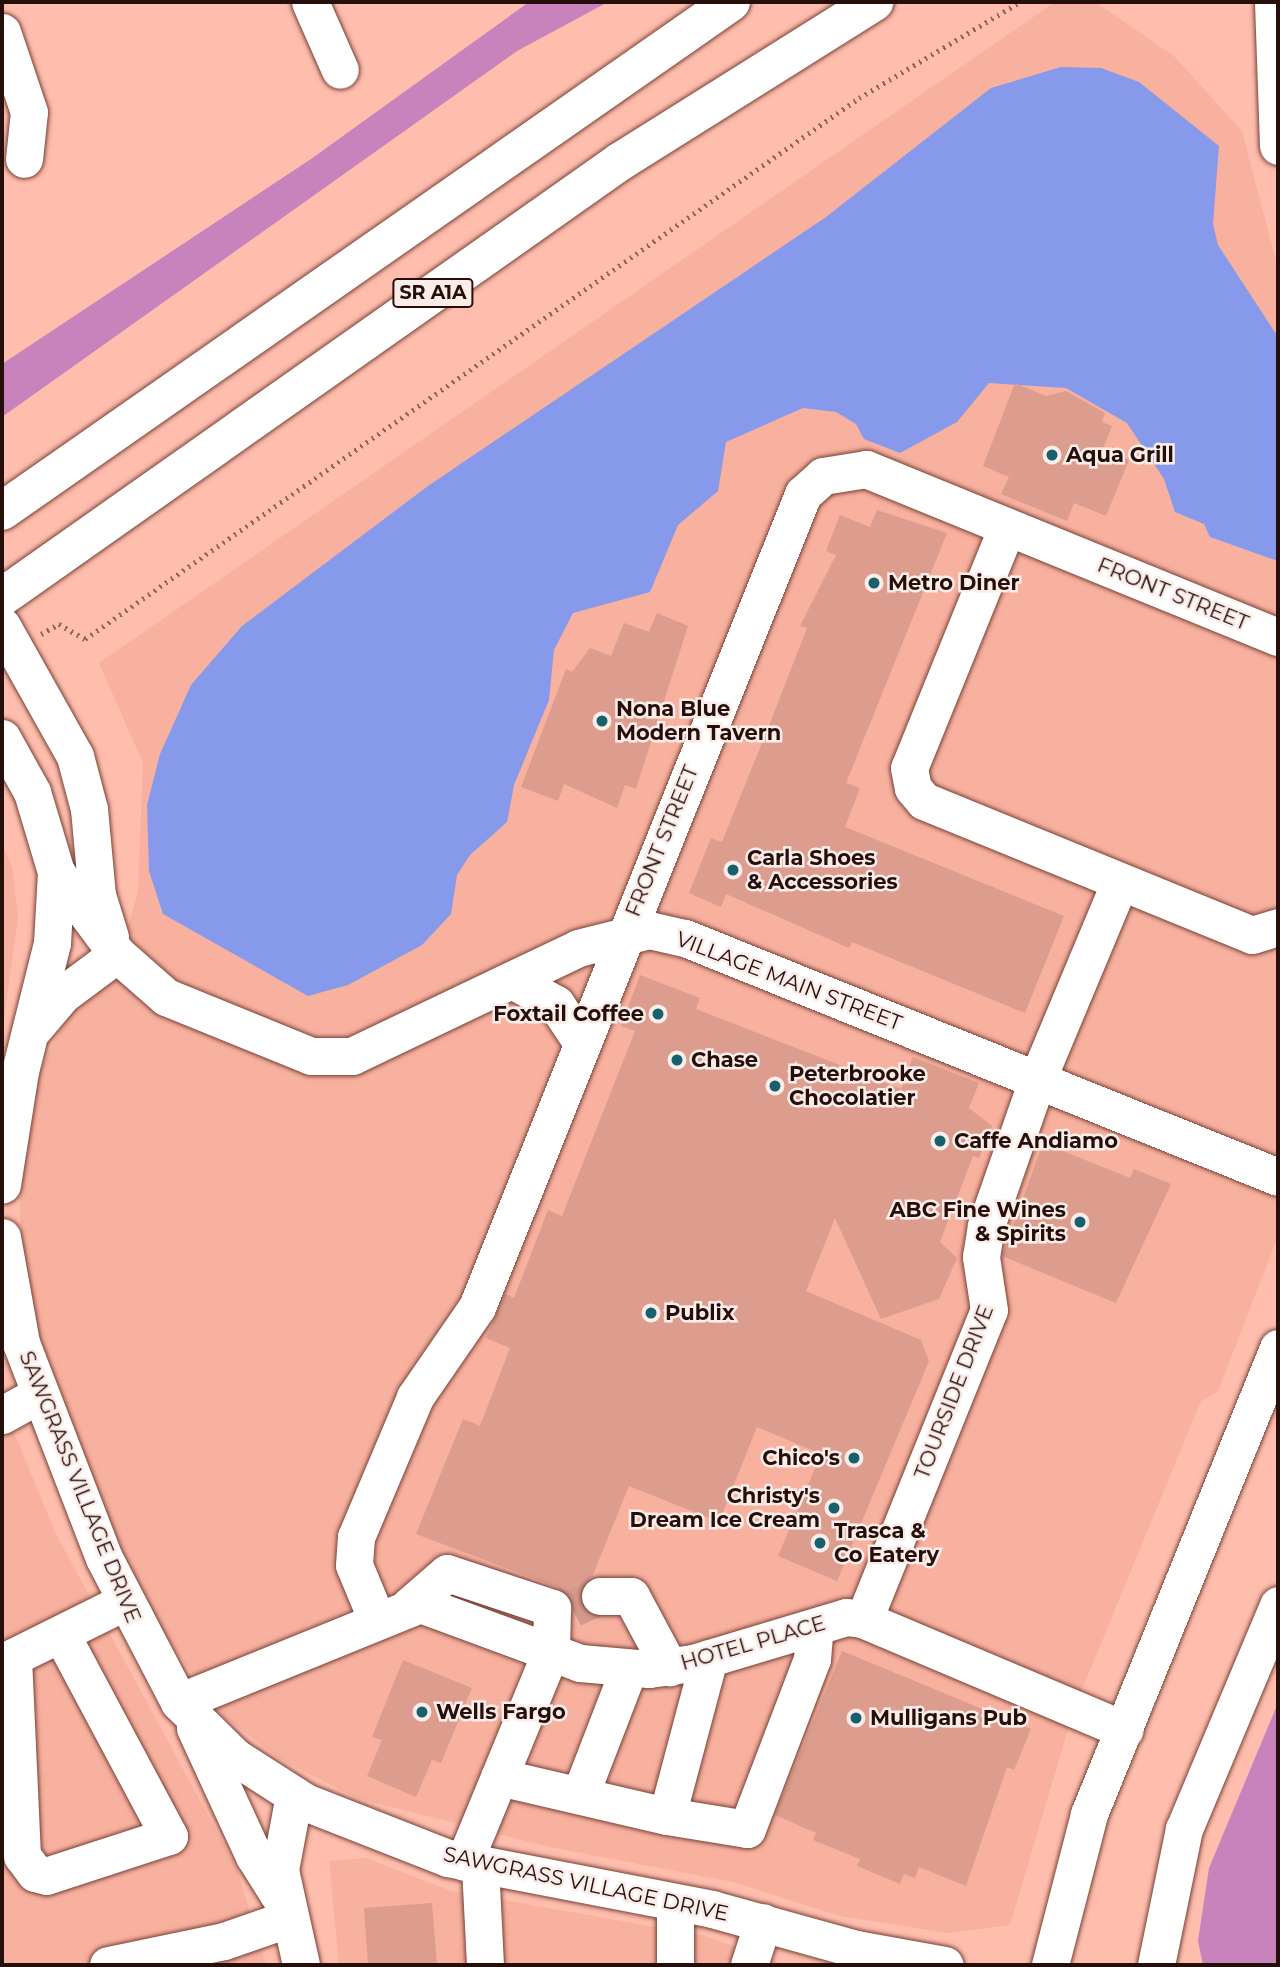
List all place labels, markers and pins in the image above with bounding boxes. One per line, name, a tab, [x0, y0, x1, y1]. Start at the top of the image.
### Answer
place label: Aqua Grill	[1066, 442, 1174, 468]
marker: Aqua Grill	[1044, 447, 1060, 463]
place label: Metro Diner	[888, 570, 1020, 596]
marker: Metro Diner	[866, 575, 882, 591]
place label: Nona Blue Modern Tavern	[616, 696, 781, 746]
marker: Nona Blue Modern Tavern	[594, 713, 610, 729]
place label: Carla Shoes & Accessories	[747, 845, 898, 895]
marker: Carla Shoes & Accessories	[725, 862, 741, 878]
place label: Foxtail Coffee	[493, 1001, 644, 1027]
marker: Foxtail Coffee	[650, 1006, 666, 1022]
place label: Chase	[691, 1047, 758, 1073]
marker: Chase	[669, 1052, 685, 1068]
place label: Peterbrooke Chocolatier	[789, 1061, 926, 1111]
marker: Peterbrooke Chocolatier	[767, 1078, 783, 1094]
place label: Caffe Andiamo	[954, 1128, 1118, 1154]
marker: Caffe Andiamo	[932, 1133, 948, 1149]
place label: ABC Fine Wines & Spirits	[890, 1197, 1066, 1247]
marker: ABC Fine Wines & Spirits	[1072, 1214, 1088, 1230]
place label: Publix	[665, 1300, 734, 1326]
marker: Publix	[643, 1305, 659, 1321]
place label: Chico's	[762, 1445, 840, 1471]
marker: Chico's	[846, 1450, 862, 1466]
place label: Christy's Dream Ice Cream	[630, 1483, 820, 1533]
marker: Christy's Dream Ice Cream	[826, 1500, 842, 1516]
place label: Trasca & Co Eatery	[834, 1518, 939, 1568]
marker: Trasca & Co Eatery	[812, 1535, 828, 1551]
place label: Wells Fargo	[436, 1699, 566, 1725]
marker: Wells Fargo	[414, 1704, 430, 1720]
place label: Mulligans Pub	[870, 1705, 1027, 1731]
marker: Mulligans Pub	[848, 1710, 864, 1726]

